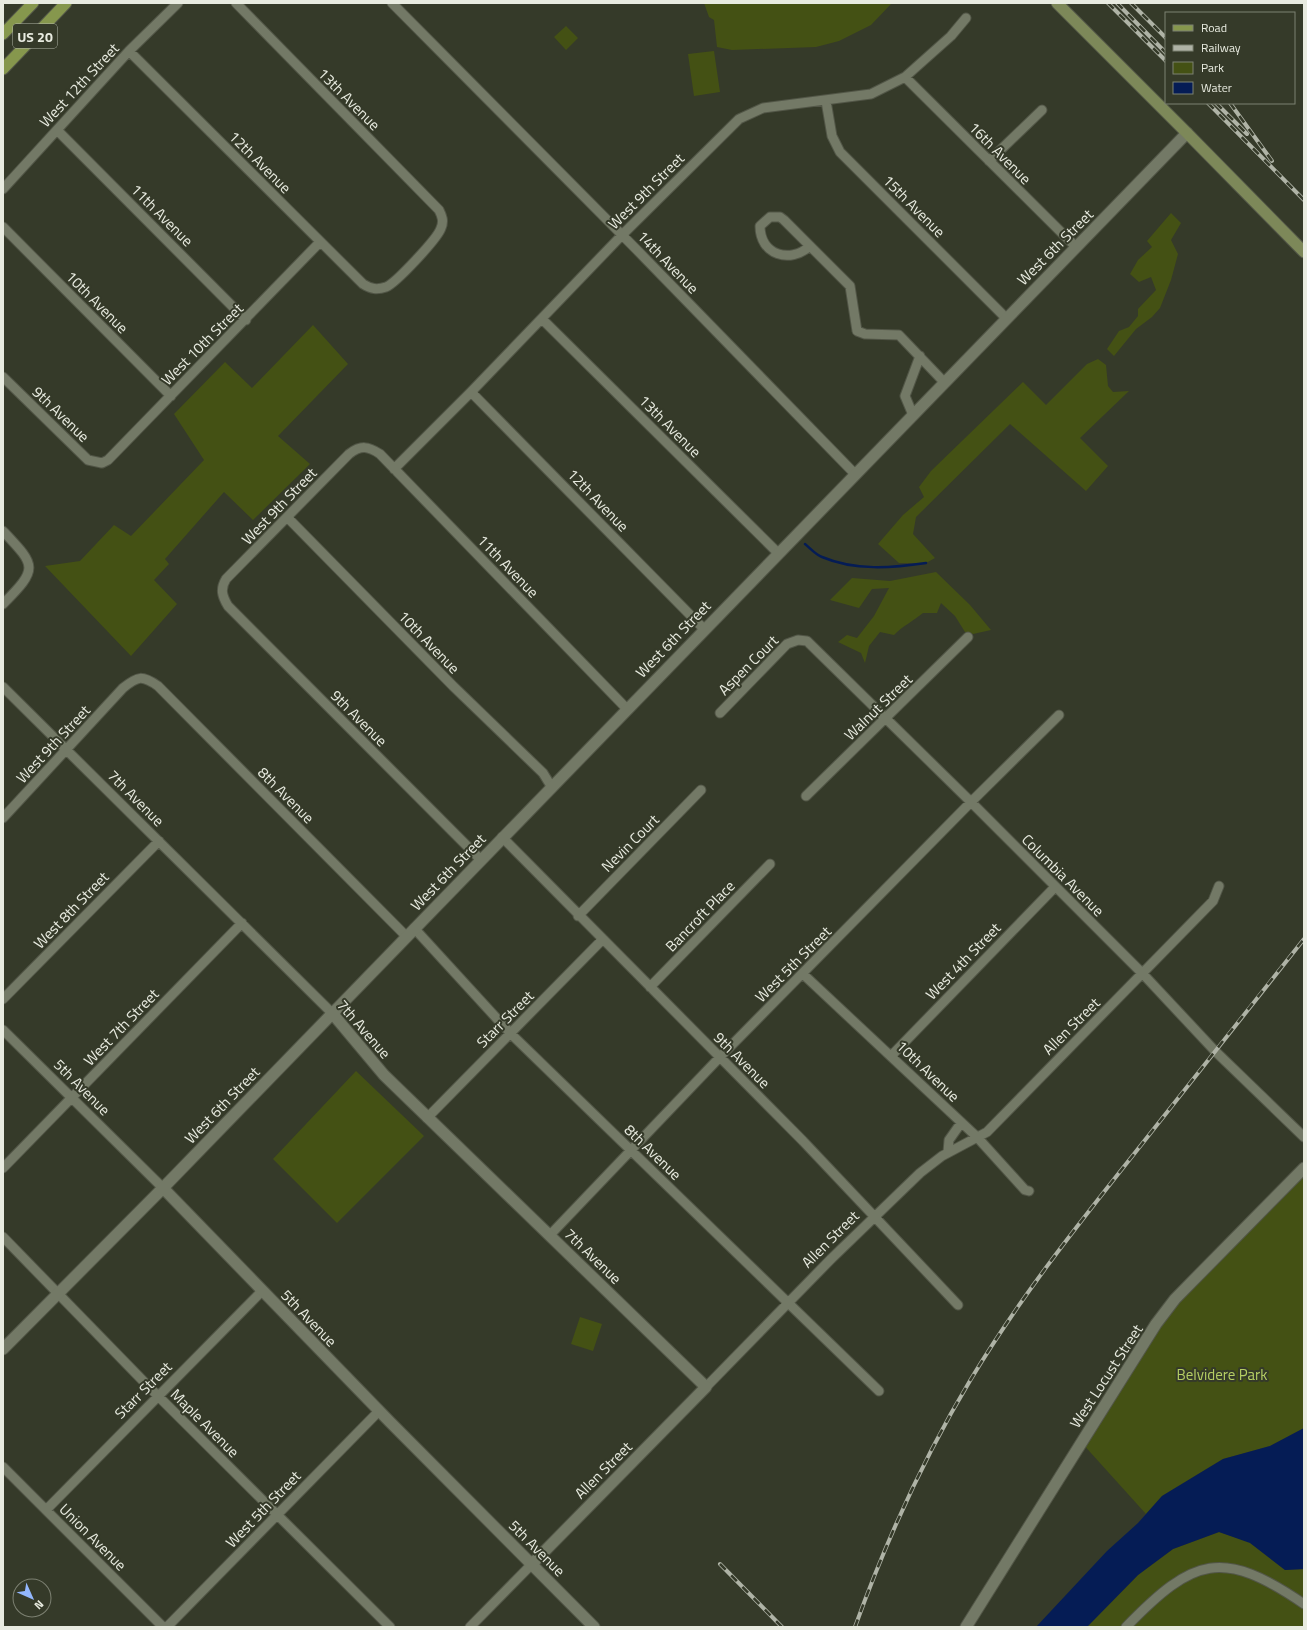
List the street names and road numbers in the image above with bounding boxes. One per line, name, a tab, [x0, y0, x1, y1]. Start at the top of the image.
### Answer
road number: US 20	[13, 24, 57, 48]
street label: West 12th Street	[34, 37, 125, 132]
street label: 13th Avenue	[312, 62, 386, 136]
street label: 16th Avenue	[963, 116, 1037, 190]
street label: 12th Avenue	[223, 125, 297, 199]
street label: West 9th Street	[603, 147, 690, 234]
street label: 15th Avenue	[877, 169, 951, 243]
street label: 11th Avenue	[125, 178, 199, 252]
street label: West 6th Street	[1012, 203, 1099, 290]
street label: 14th Avenue	[632, 225, 704, 299]
street label: 10th Avenue	[60, 265, 134, 339]
street label: West 10th Street	[156, 297, 249, 390]
street label: 9th Avenue	[27, 381, 95, 447]
street label: 13th Avenue	[633, 389, 707, 463]
street label: West 9th Street	[236, 462, 322, 550]
street label: 12th Avenue	[562, 463, 634, 537]
street label: 11th Avenue	[472, 529, 544, 603]
street label: West 6th Street	[630, 595, 716, 683]
street label: 10th Avenue	[393, 605, 465, 679]
street label: Aspen Court	[713, 629, 784, 700]
street label: Walnut Street	[839, 668, 918, 746]
street label: 9th Avenue	[325, 684, 393, 752]
street label: West 9th Street	[11, 699, 96, 788]
street label: 8th Avenue	[252, 761, 320, 829]
street label: 7th Avenue	[102, 764, 170, 832]
street label: Nevin Court	[596, 808, 665, 877]
street label: West 6th Street	[405, 828, 491, 916]
street label: Columbia Avenue	[1016, 828, 1110, 922]
street label: West 8th Street	[28, 866, 114, 954]
street label: Bancroft Place	[660, 875, 740, 957]
street label: West 4th Street	[920, 917, 1006, 1005]
street label: West 5th Street	[750, 920, 837, 1007]
street label: West 7th Street	[78, 983, 164, 1071]
street label: Starr Street	[471, 985, 539, 1053]
street label: Allen Street	[1037, 991, 1106, 1060]
street label: 7th Avenue	[332, 994, 396, 1064]
street label: 9th Avenue	[708, 1026, 776, 1094]
street label: 10th Avenue	[891, 1035, 965, 1107]
street label: 5th Avenue	[48, 1053, 116, 1121]
street label: West 6th Street	[179, 1061, 265, 1149]
street label: 8th Avenue	[619, 1119, 687, 1185]
street label: Allen Street	[796, 1204, 865, 1273]
street label: 7th Avenue	[559, 1223, 627, 1289]
street label: 5th Avenue	[276, 1284, 342, 1352]
street label: West Locust Street	[1064, 1319, 1149, 1433]
street label: Starr Street	[109, 1356, 177, 1424]
street label: Maple Avenue	[165, 1383, 245, 1463]
street label: Allen Street	[569, 1435, 638, 1504]
street label: West 5th Street	[220, 1465, 306, 1553]
street label: Union Avenue	[54, 1498, 132, 1576]
street label: 5th Avenue	[503, 1514, 571, 1582]

